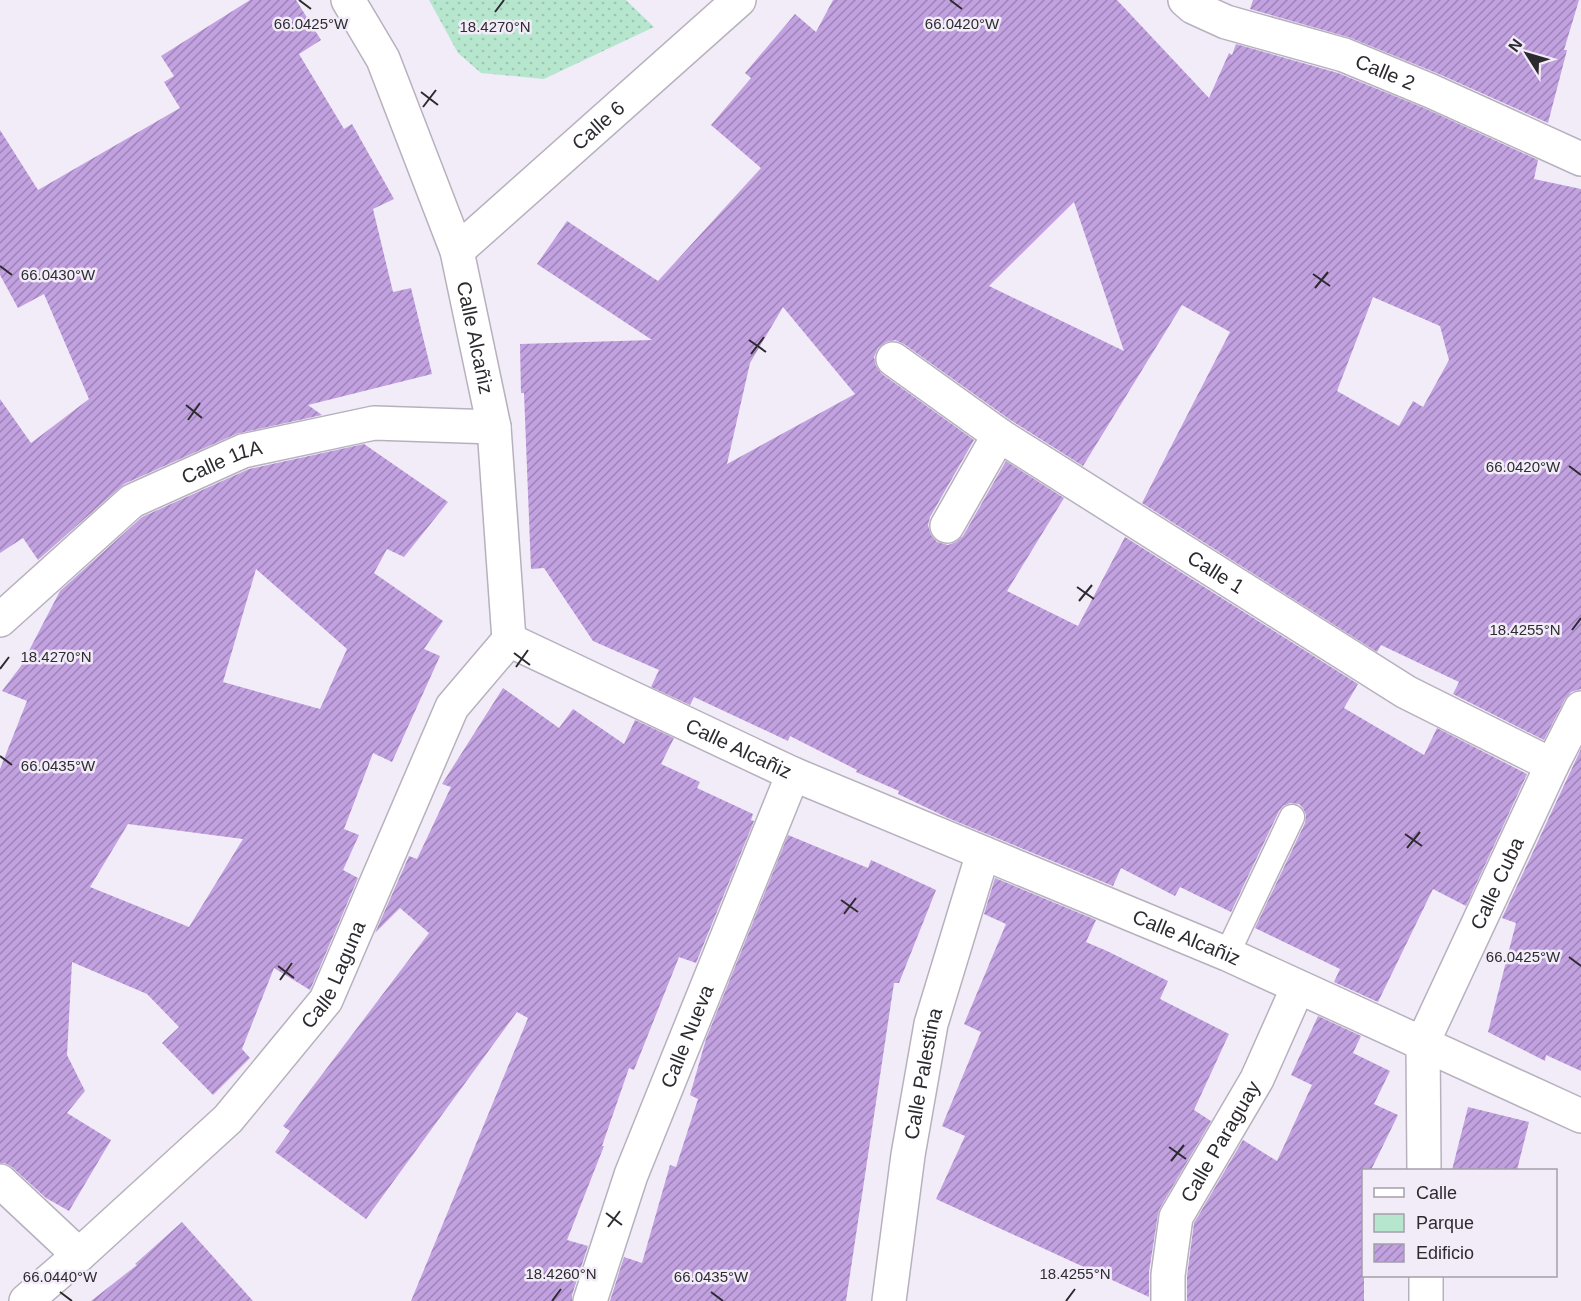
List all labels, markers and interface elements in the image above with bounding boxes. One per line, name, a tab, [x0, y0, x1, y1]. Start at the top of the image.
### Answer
text: 66.0425°W	[274, 15, 349, 32]
text: 66.0420°W	[925, 15, 1000, 32]
text: 18.4270°N	[459, 18, 531, 35]
north arrow	[1497, 24, 1557, 84]
text: N	[1505, 36, 1526, 55]
street label: Calle 2	[1352, 50, 1418, 94]
street label: Calle 6	[568, 96, 629, 154]
text: 66.0430°W	[21, 266, 96, 283]
street label: Calle Alcañiz	[453, 279, 498, 396]
street label: Calle 11A	[178, 436, 265, 488]
text: 66.0420°W	[1486, 458, 1561, 475]
street label: Calle 1	[1184, 546, 1248, 598]
text: 18.4255°N	[1489, 621, 1561, 638]
text: 18.4270°N	[20, 648, 92, 665]
street label: Calle Alcañiz	[682, 714, 795, 783]
text: 66.0435°W	[21, 757, 96, 774]
street label: Calle Cuba	[1466, 833, 1528, 933]
street label: Calle Alcañiz	[1129, 905, 1244, 970]
street label: Calle Laguna	[297, 917, 370, 1032]
text: 66.0425°W	[1486, 948, 1561, 965]
street label: Calle Nueva	[656, 981, 718, 1091]
street label: Calle Palestina	[900, 1004, 947, 1141]
street label: Calle Paraguay	[1176, 1077, 1264, 1206]
legend	[1362, 1169, 1557, 1277]
text: Calle	[1416, 1183, 1457, 1203]
text: Parque	[1416, 1213, 1474, 1233]
text: Edificio	[1416, 1243, 1474, 1263]
text: 18.4260°N	[525, 1265, 597, 1282]
text: 18.4255°N	[1039, 1265, 1111, 1282]
text: 66.0440°W	[23, 1268, 98, 1285]
text: 66.0435°W	[674, 1268, 749, 1285]

